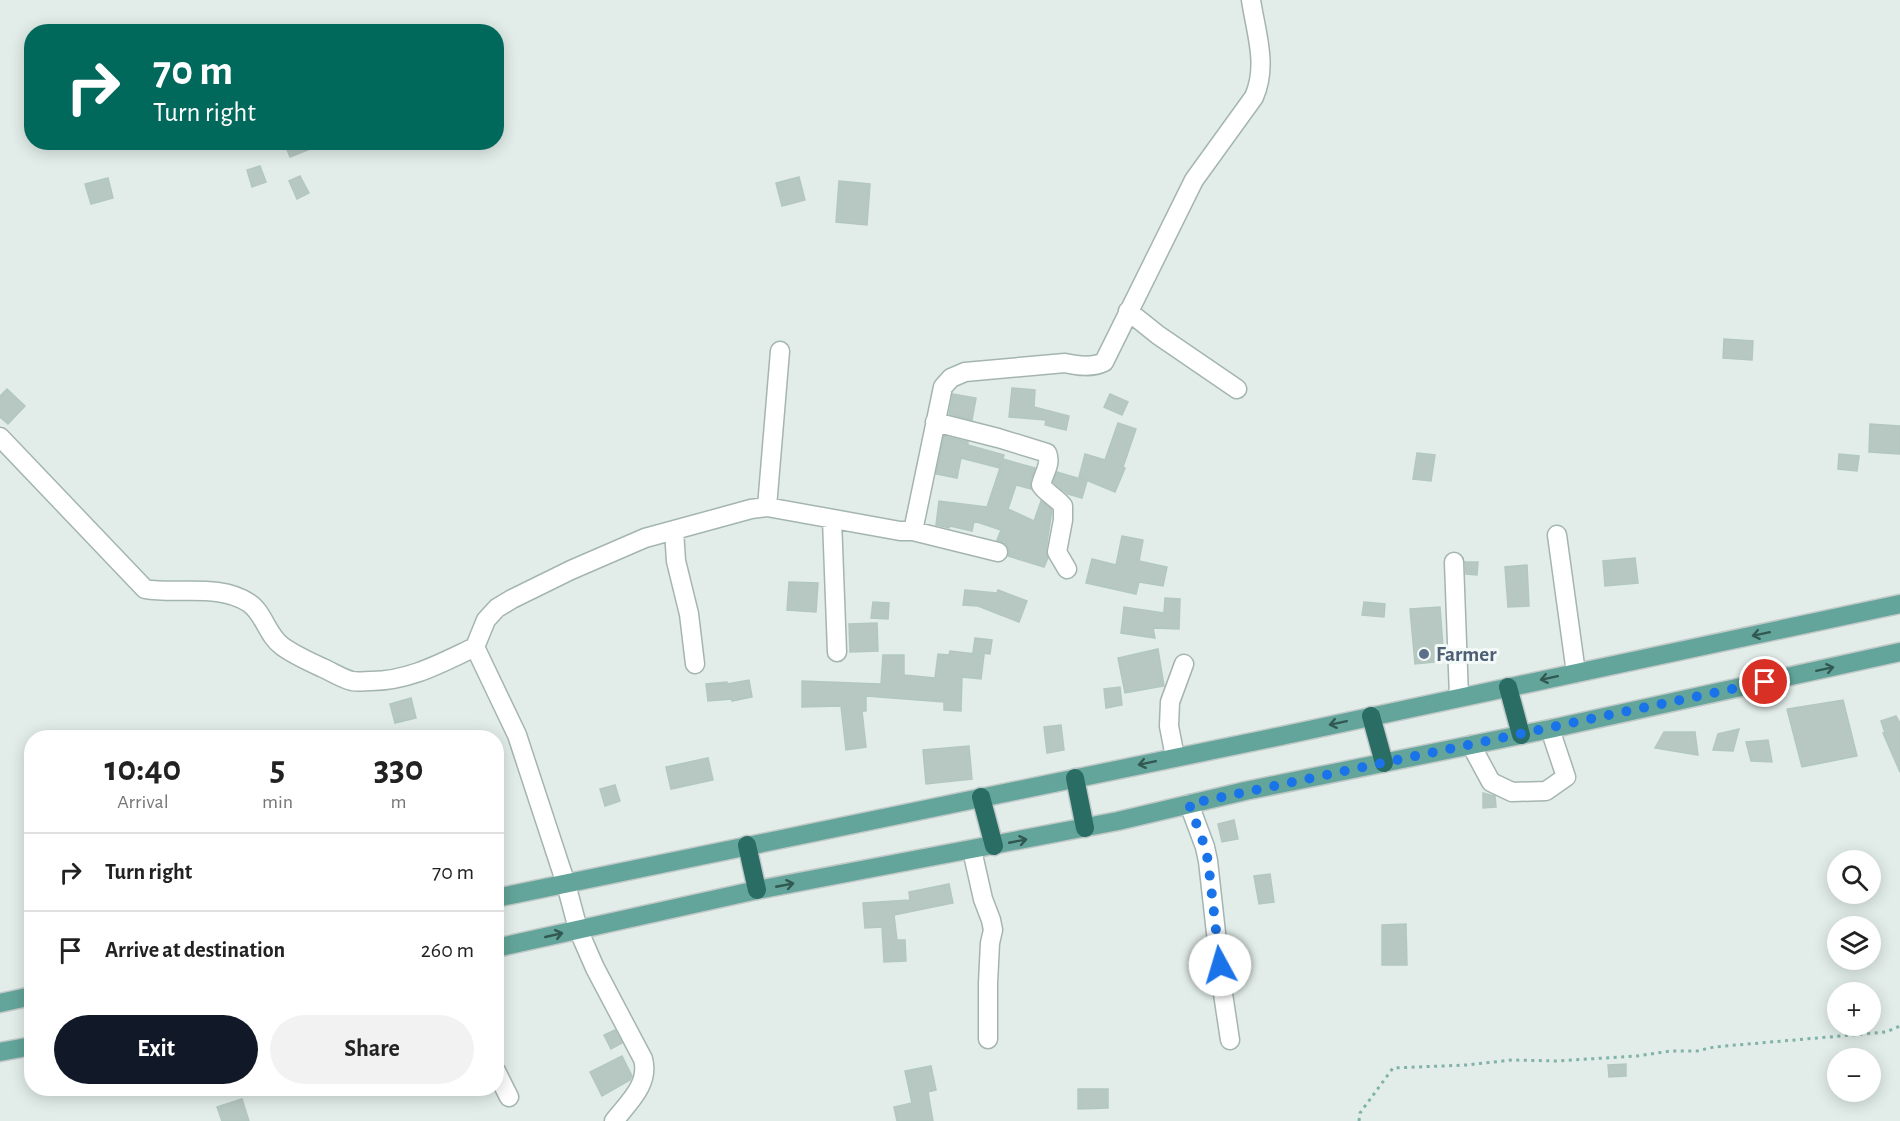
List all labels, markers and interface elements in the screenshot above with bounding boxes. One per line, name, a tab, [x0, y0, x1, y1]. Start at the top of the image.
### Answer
icon: right	[54, 48, 132, 126]
text: 70 m	[153, 50, 233, 92]
text: Turn right	[153, 99, 256, 126]
one-way arrow	[1751, 629, 1771, 640]
place label: Farmer	[1436, 644, 1497, 665]
marker: Farmer	[1417, 647, 1431, 661]
pin	[1739, 656, 1790, 707]
one-way arrow	[1815, 663, 1834, 674]
icon: arrive	[1748, 665, 1781, 698]
one-way arrow	[1540, 673, 1559, 685]
one-way arrow	[1329, 718, 1348, 730]
text: 10:40	[105, 751, 181, 787]
text: 5	[270, 751, 285, 787]
text: 330	[374, 751, 423, 787]
one-way arrow	[1138, 758, 1157, 769]
text: Arrival	[117, 792, 169, 812]
text: min	[262, 792, 293, 812]
text: m	[391, 792, 407, 812]
one-way arrow	[1008, 835, 1027, 846]
map controls	[1827, 850, 1881, 1102]
button: search	[1827, 850, 1881, 904]
icon: right	[54, 856, 87, 889]
text: Turn right	[105, 861, 192, 883]
text: 70 m	[432, 861, 474, 883]
one-way arrow	[775, 879, 795, 890]
button: layers	[1827, 916, 1881, 970]
one-way arrow	[544, 928, 563, 940]
position arrow	[1188, 933, 1252, 997]
icon: arrive	[54, 934, 87, 967]
text: Arrive at destination	[105, 939, 285, 961]
text: 260 m	[421, 939, 474, 961]
button: +	[1827, 982, 1881, 1036]
button: Exit	[54, 1015, 258, 1084]
button: Share	[270, 1015, 474, 1084]
button: −	[1827, 1048, 1881, 1102]

